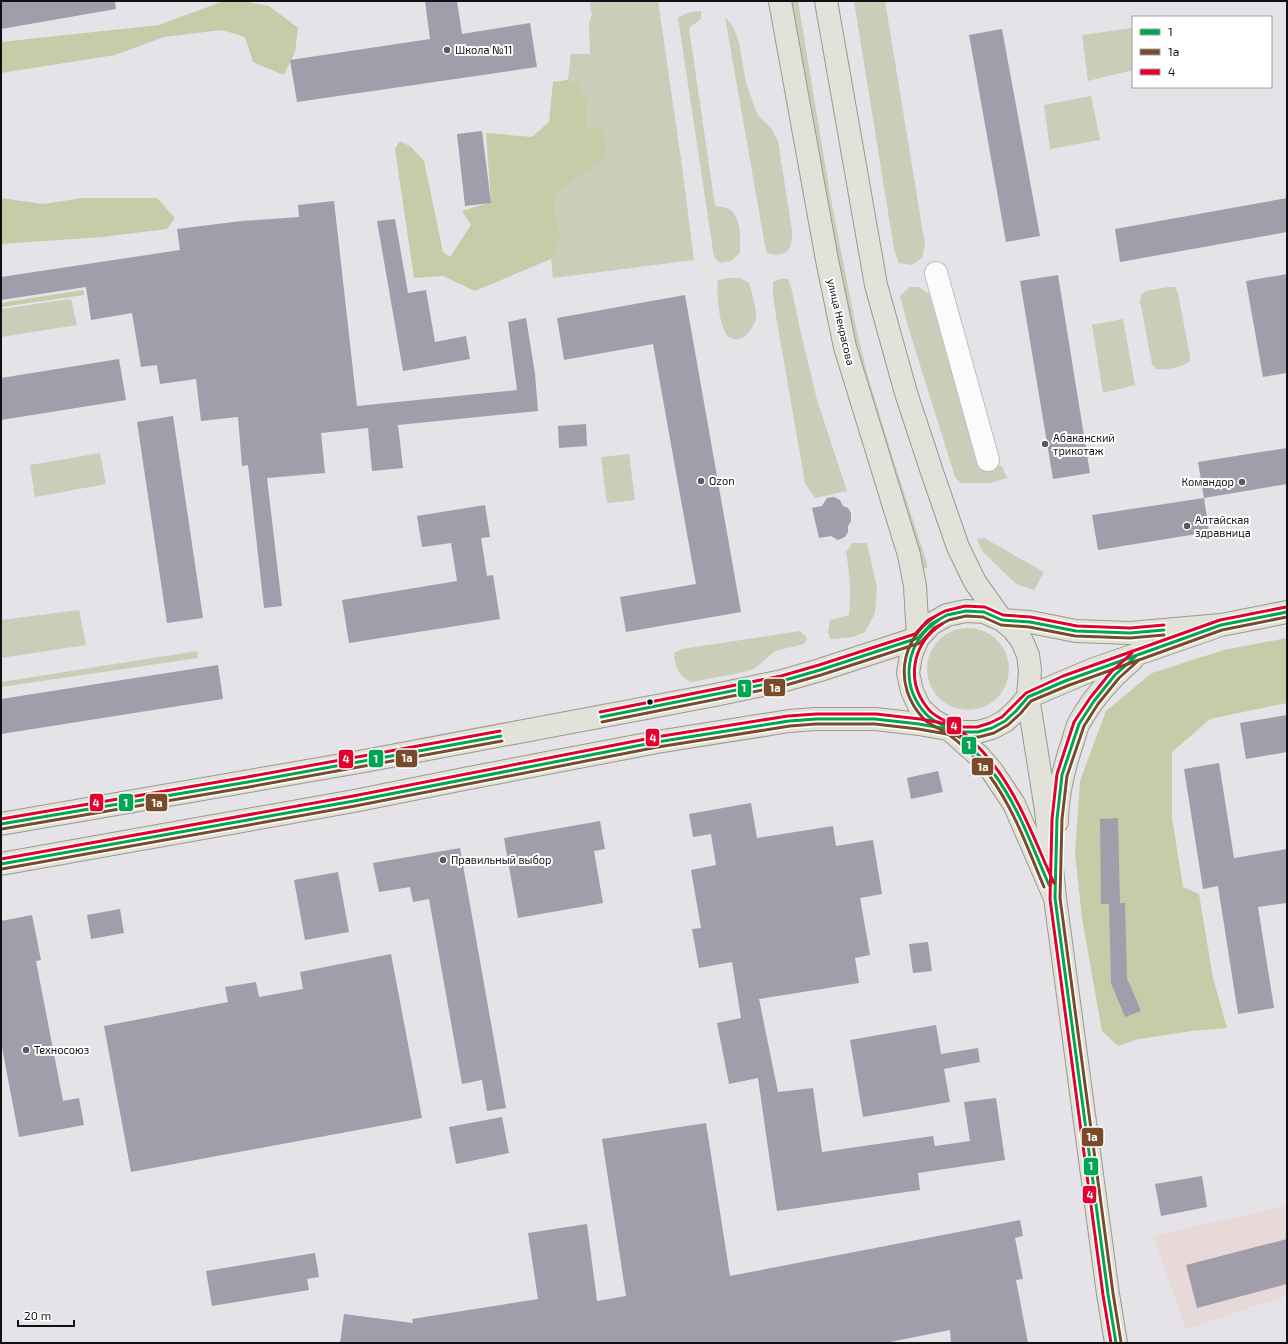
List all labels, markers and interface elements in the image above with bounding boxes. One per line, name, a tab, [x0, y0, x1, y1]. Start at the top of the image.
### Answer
legend	[1132, 16, 1272, 88]
text: 1	[1168, 24, 1173, 38]
place label: Школа №11	[455, 43, 512, 56]
text: 1а	[1168, 44, 1179, 58]
marker: Школа №11	[442, 45, 452, 55]
text: 4	[1168, 64, 1175, 78]
street label: улица Некрасова	[824, 277, 858, 367]
place label: Абаканский трикотаж	[1053, 431, 1115, 457]
marker: Абаканский трикотаж	[1040, 439, 1050, 449]
place label: Ozon	[709, 474, 735, 487]
place label: Командор	[1181, 475, 1234, 488]
marker: Ozon	[696, 476, 706, 486]
marker: Командор	[1237, 477, 1247, 487]
place label: Алтайская здравница	[1195, 513, 1251, 539]
marker: Алтайская здравница	[1182, 521, 1192, 531]
line badge: 1а	[763, 678, 786, 697]
line badge: 1	[737, 679, 752, 698]
text: 1	[742, 681, 746, 694]
text: 1а	[769, 681, 781, 694]
unlabelled marker	[645, 697, 655, 707]
line badge: 4	[946, 716, 962, 735]
text: 4	[950, 719, 958, 732]
line badge: 4	[645, 728, 660, 747]
text: 4	[649, 731, 657, 744]
line badge: 1	[961, 736, 977, 755]
text: 1	[967, 738, 971, 751]
line badge: 4	[338, 749, 354, 769]
line badge: 1	[368, 749, 384, 768]
line badge: 1а	[395, 749, 418, 768]
text: 1а	[401, 751, 413, 764]
text: 4	[342, 752, 350, 765]
text: 1	[374, 752, 378, 765]
line badge: 1а	[971, 757, 994, 776]
text: 1а	[977, 760, 989, 773]
line badge: 4	[89, 793, 104, 812]
line badge: 1	[118, 793, 134, 812]
line badge: 1а	[145, 793, 168, 812]
text: 4	[92, 796, 100, 809]
text: 1	[124, 796, 128, 809]
text: 1а	[151, 796, 163, 809]
place label: Правильный выбор	[451, 853, 552, 866]
marker: Правильный выбор	[438, 855, 448, 865]
place label: Техносоюз	[34, 1043, 89, 1056]
marker: Техносоюз	[21, 1045, 31, 1055]
line badge: 1а	[1081, 1127, 1104, 1147]
text: 1а	[1086, 1130, 1098, 1143]
line badge: 1	[1083, 1157, 1099, 1176]
text: 1	[1089, 1159, 1093, 1172]
line badge: 4	[1082, 1185, 1097, 1204]
text: 4	[1086, 1188, 1094, 1201]
scale bar	[18, 1302, 74, 1328]
text: 20 m	[24, 1308, 51, 1322]

